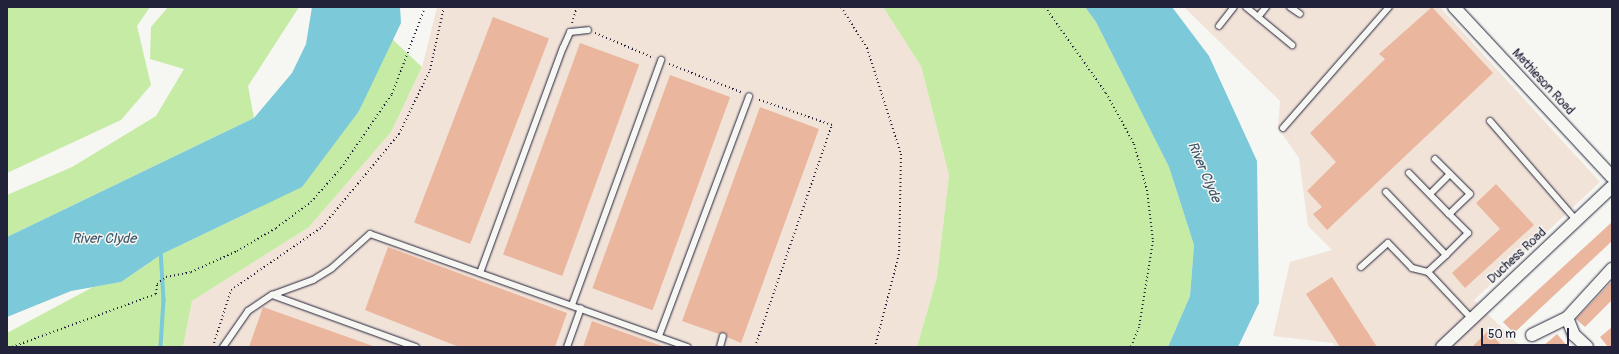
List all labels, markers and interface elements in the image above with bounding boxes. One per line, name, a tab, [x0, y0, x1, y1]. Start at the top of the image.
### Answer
street label: Mathieson Road	[1508, 46, 1578, 118]
water label: River Clyde	[1184, 139, 1224, 205]
street label: Duchess Road	[1484, 225, 1550, 287]
water label: River Clyde	[72, 231, 136, 247]
scale bar	[1483, 320, 1571, 346]
text: 50 m	[1488, 327, 1516, 342]

